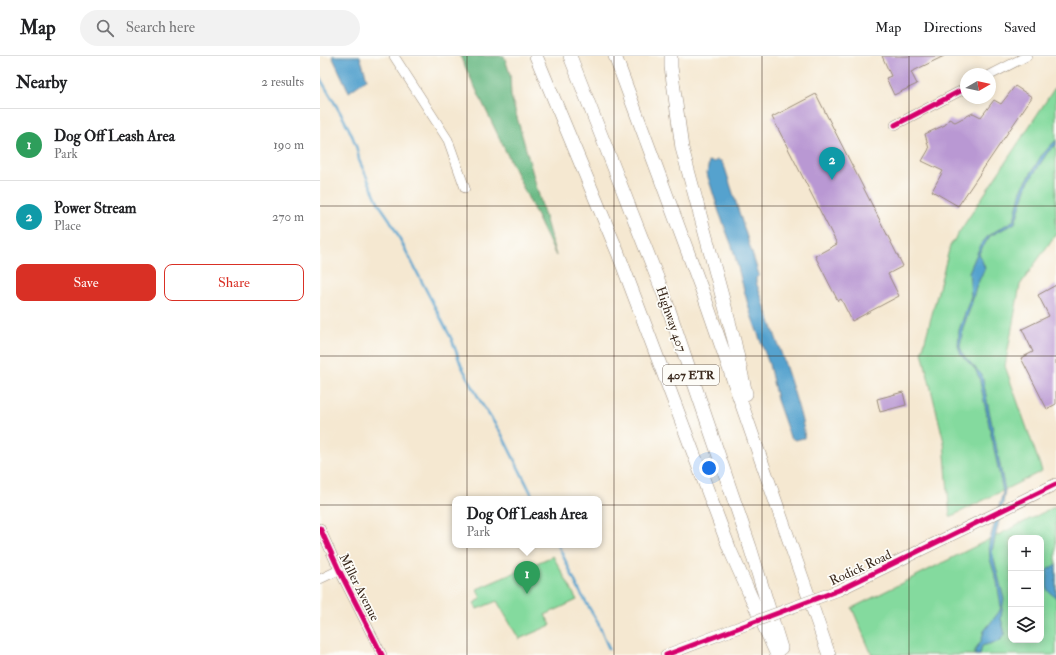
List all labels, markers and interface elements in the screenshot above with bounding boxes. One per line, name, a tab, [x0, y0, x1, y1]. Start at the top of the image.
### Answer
search box	[80, 10, 360, 46]
text: Map	[20, 16, 56, 40]
icon: search	[94, 17, 116, 39]
text: Search here	[126, 18, 195, 37]
text: Map	[875, 19, 901, 36]
text: Directions	[923, 19, 982, 36]
text: Saved	[1004, 19, 1036, 36]
north arrow	[960, 68, 996, 104]
text: Nearby	[16, 72, 67, 93]
text: 2 results	[261, 74, 304, 90]
text: Dog Off Leash Area	[54, 127, 175, 146]
text: 1	[27, 137, 31, 153]
text: 190 m	[273, 137, 304, 153]
text: Park	[54, 146, 78, 162]
pin: 2	[819, 147, 845, 180]
text: Power Stream	[54, 199, 136, 218]
text: 2	[26, 209, 32, 225]
text: 270 m	[272, 209, 304, 225]
text: Place	[54, 218, 81, 234]
button: Save	[16, 264, 156, 301]
button: Share	[164, 264, 304, 301]
street label: Highway 407	[651, 284, 690, 355]
road number: 407 ETR	[663, 365, 719, 385]
your location	[699, 458, 719, 478]
popup	[452, 496, 602, 548]
text: Dog Off Leash Area	[467, 505, 587, 524]
text: Park	[467, 524, 490, 540]
map controls	[1008, 535, 1044, 643]
button: +	[1008, 535, 1044, 571]
street label: Rodick Road	[827, 546, 895, 589]
street label: Miller Avenue	[335, 551, 383, 624]
pin: 1	[514, 561, 540, 594]
button: −	[1008, 571, 1044, 607]
button: layers	[1008, 607, 1044, 643]

